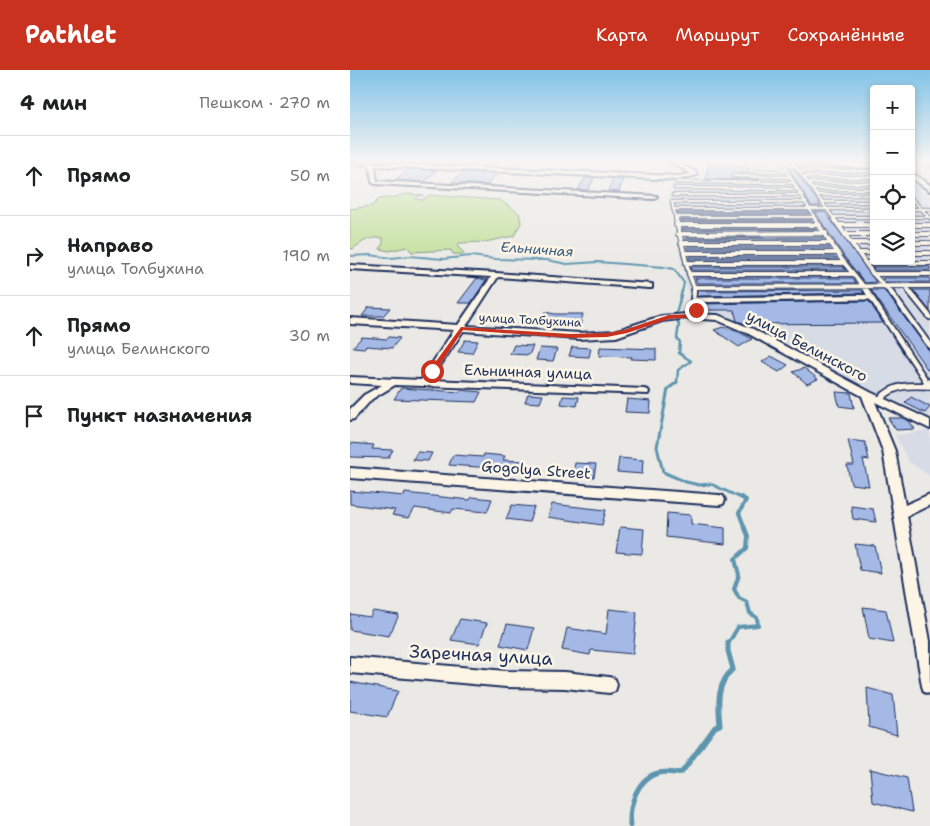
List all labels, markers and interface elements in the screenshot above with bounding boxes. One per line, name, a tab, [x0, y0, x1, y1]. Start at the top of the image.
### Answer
text: Pathlet	[25, 19, 116, 51]
text: Карта	[596, 23, 647, 47]
text: Маршрут	[675, 23, 759, 47]
text: Сохранённые	[787, 23, 905, 47]
map controls	[870, 85, 915, 265]
button: +	[870, 85, 915, 130]
text: 4 мин	[20, 89, 87, 117]
text: Пешком · 270 m	[199, 92, 330, 113]
button: −	[870, 130, 915, 175]
icon: ahead	[20, 162, 48, 190]
text: Прямо	[67, 163, 131, 188]
text: 50 m	[290, 165, 330, 186]
button: locate	[870, 175, 915, 220]
button: layers	[870, 220, 915, 265]
text: Направо	[67, 233, 153, 258]
water label: Ельничная	[500, 237, 574, 261]
icon: right	[20, 242, 48, 270]
text: 190 m	[283, 245, 330, 266]
text: улица Толбухина	[67, 258, 204, 279]
route end	[685, 299, 708, 322]
street label: улица Белинского	[743, 306, 871, 386]
street label: улица Толбухина	[478, 309, 582, 331]
text: Прямо	[67, 313, 131, 338]
icon: ahead	[20, 322, 48, 350]
text: 30 m	[289, 325, 330, 346]
text: улица Белинского	[67, 338, 210, 359]
route start	[421, 360, 444, 383]
street label: Ельничная улица	[464, 360, 593, 384]
icon: arrive	[20, 402, 48, 430]
text: Пункт назначения	[67, 403, 252, 428]
street label: Gogolya Street	[481, 456, 591, 484]
street label: Заречная улица	[409, 639, 553, 671]

